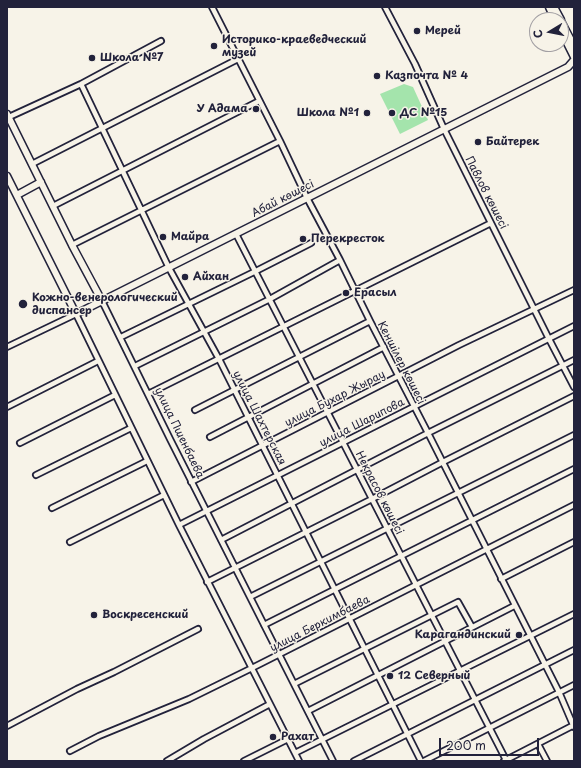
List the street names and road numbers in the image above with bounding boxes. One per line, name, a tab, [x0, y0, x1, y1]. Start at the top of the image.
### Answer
street label: Павлов көшесі	[462, 154, 510, 232]
street label: Абай көшесі	[250, 178, 316, 220]
street label: Кеншілер көшесі	[374, 319, 428, 407]
street label: улица Бухар Жырау	[283, 368, 387, 430]
street label: улица Шахтерская	[229, 369, 289, 467]
street label: улица Пшенбаева	[151, 385, 207, 481]
street label: улица Шарипова	[317, 396, 407, 450]
street label: Некрасов көшесі	[352, 449, 406, 537]
street label: улица Беркимбаева	[268, 593, 372, 655]

